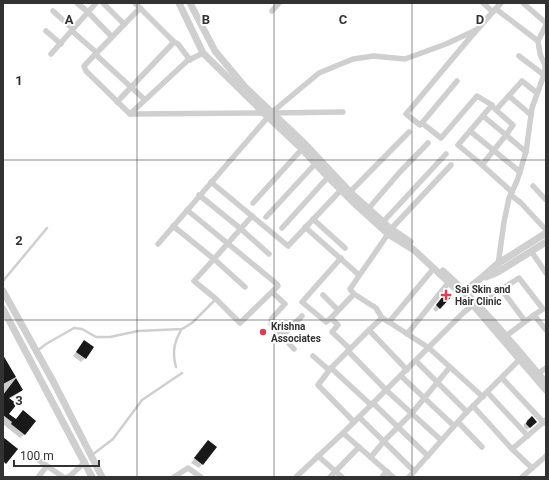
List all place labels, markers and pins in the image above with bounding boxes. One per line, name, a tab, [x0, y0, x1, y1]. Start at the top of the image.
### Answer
place label: Sai Skin and Hair Clinic	[455, 284, 511, 307]
marker: Sai Skin and Hair Clinic	[440, 289, 452, 301]
place label: Krishna Associates	[271, 321, 321, 344]
marker: Krishna Associates	[258, 327, 268, 337]

